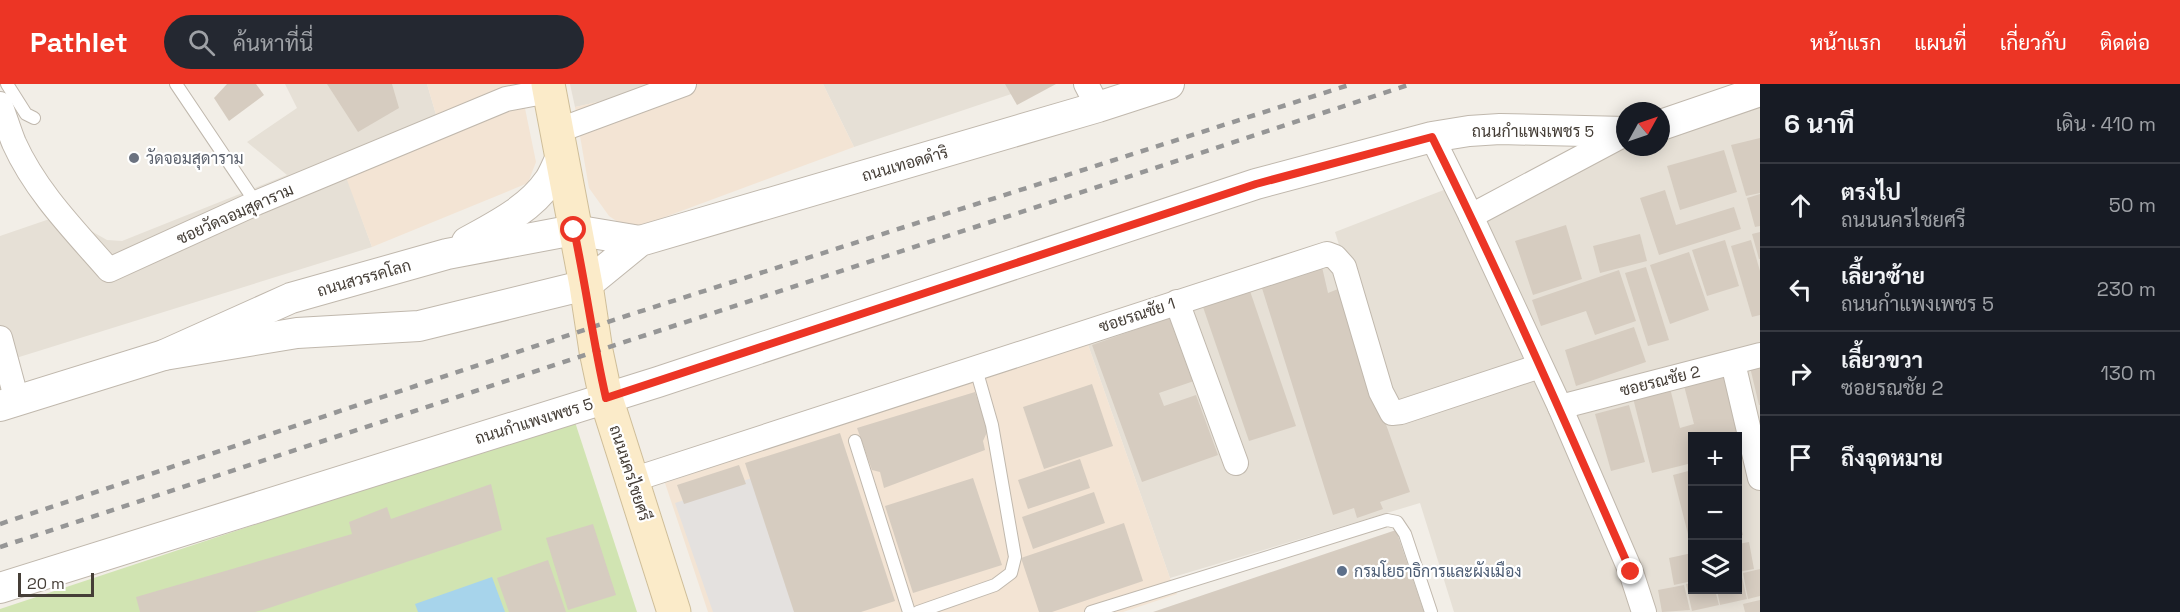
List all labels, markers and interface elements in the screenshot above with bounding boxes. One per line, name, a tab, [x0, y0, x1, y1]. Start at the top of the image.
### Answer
search box	[164, 15, 584, 69]
text: Pathlet	[30, 24, 128, 60]
icon: search	[185, 26, 218, 59]
text: ค้นหาที่นี่	[233, 29, 313, 57]
text: หน้าแรก	[1810, 29, 1881, 56]
text: แผนที่	[1914, 29, 1967, 56]
text: เกี่ยวกับ	[2000, 29, 2067, 56]
text: ติดต่อ	[2100, 29, 2150, 56]
north arrow	[1616, 102, 1670, 156]
text: 6 นาที	[1784, 107, 1854, 141]
text: เดิน · 410 m	[2056, 111, 2156, 137]
street label: ถนนกำแพงเพชร 5	[1472, 121, 1594, 142]
street label: ถนนเทอดดำริ	[859, 142, 951, 186]
place label: วัดจอมสุดาราม	[146, 148, 244, 170]
marker: วัดจอมสุดาราม	[127, 151, 141, 165]
text: ตรงไป	[1841, 178, 1901, 206]
street label: ซอยวัดจอมสุดาราม	[173, 179, 297, 250]
icon: ahead	[1784, 189, 1817, 222]
text: 50 m	[2109, 192, 2156, 218]
text: ถนนนครไชยศรี	[1841, 207, 1966, 233]
route start	[560, 216, 586, 242]
street label: ถนนสวรรคโลก	[314, 254, 413, 301]
text: เลี้ยวซ้าย	[1841, 262, 1925, 290]
icon: left	[1784, 273, 1817, 306]
text: 230 m	[2097, 276, 2156, 302]
text: ถนนกำแพงเพชร 5	[1841, 291, 1994, 317]
street label: ซอยรณชัย 1	[1096, 293, 1178, 337]
text: เลี้ยวขวา	[1841, 346, 1923, 374]
icon: right	[1784, 357, 1817, 390]
text: 130 m	[2100, 360, 2156, 386]
street label: ซอยรณชัย 2	[1618, 361, 1702, 401]
text: ซอยรณชัย 2	[1841, 375, 1944, 401]
street label: ถนนกำแพงเพชร 5	[472, 393, 596, 449]
street label: ถนนนครไชยศรี	[605, 422, 656, 524]
map controls	[1688, 432, 1742, 594]
button: +	[1688, 432, 1742, 486]
icon: arrive	[1784, 441, 1817, 474]
text: ถึงจุดหมาย	[1841, 444, 1943, 472]
button: −	[1688, 486, 1742, 540]
button: layers	[1688, 540, 1742, 594]
route end	[1617, 558, 1643, 584]
place label: กรมโยธาธิการและผังเมือง	[1354, 560, 1522, 582]
marker: กรมโยธาธิการและผังเมือง	[1335, 564, 1349, 578]
scale bar	[18, 570, 94, 598]
text: 20 m	[27, 573, 65, 594]

